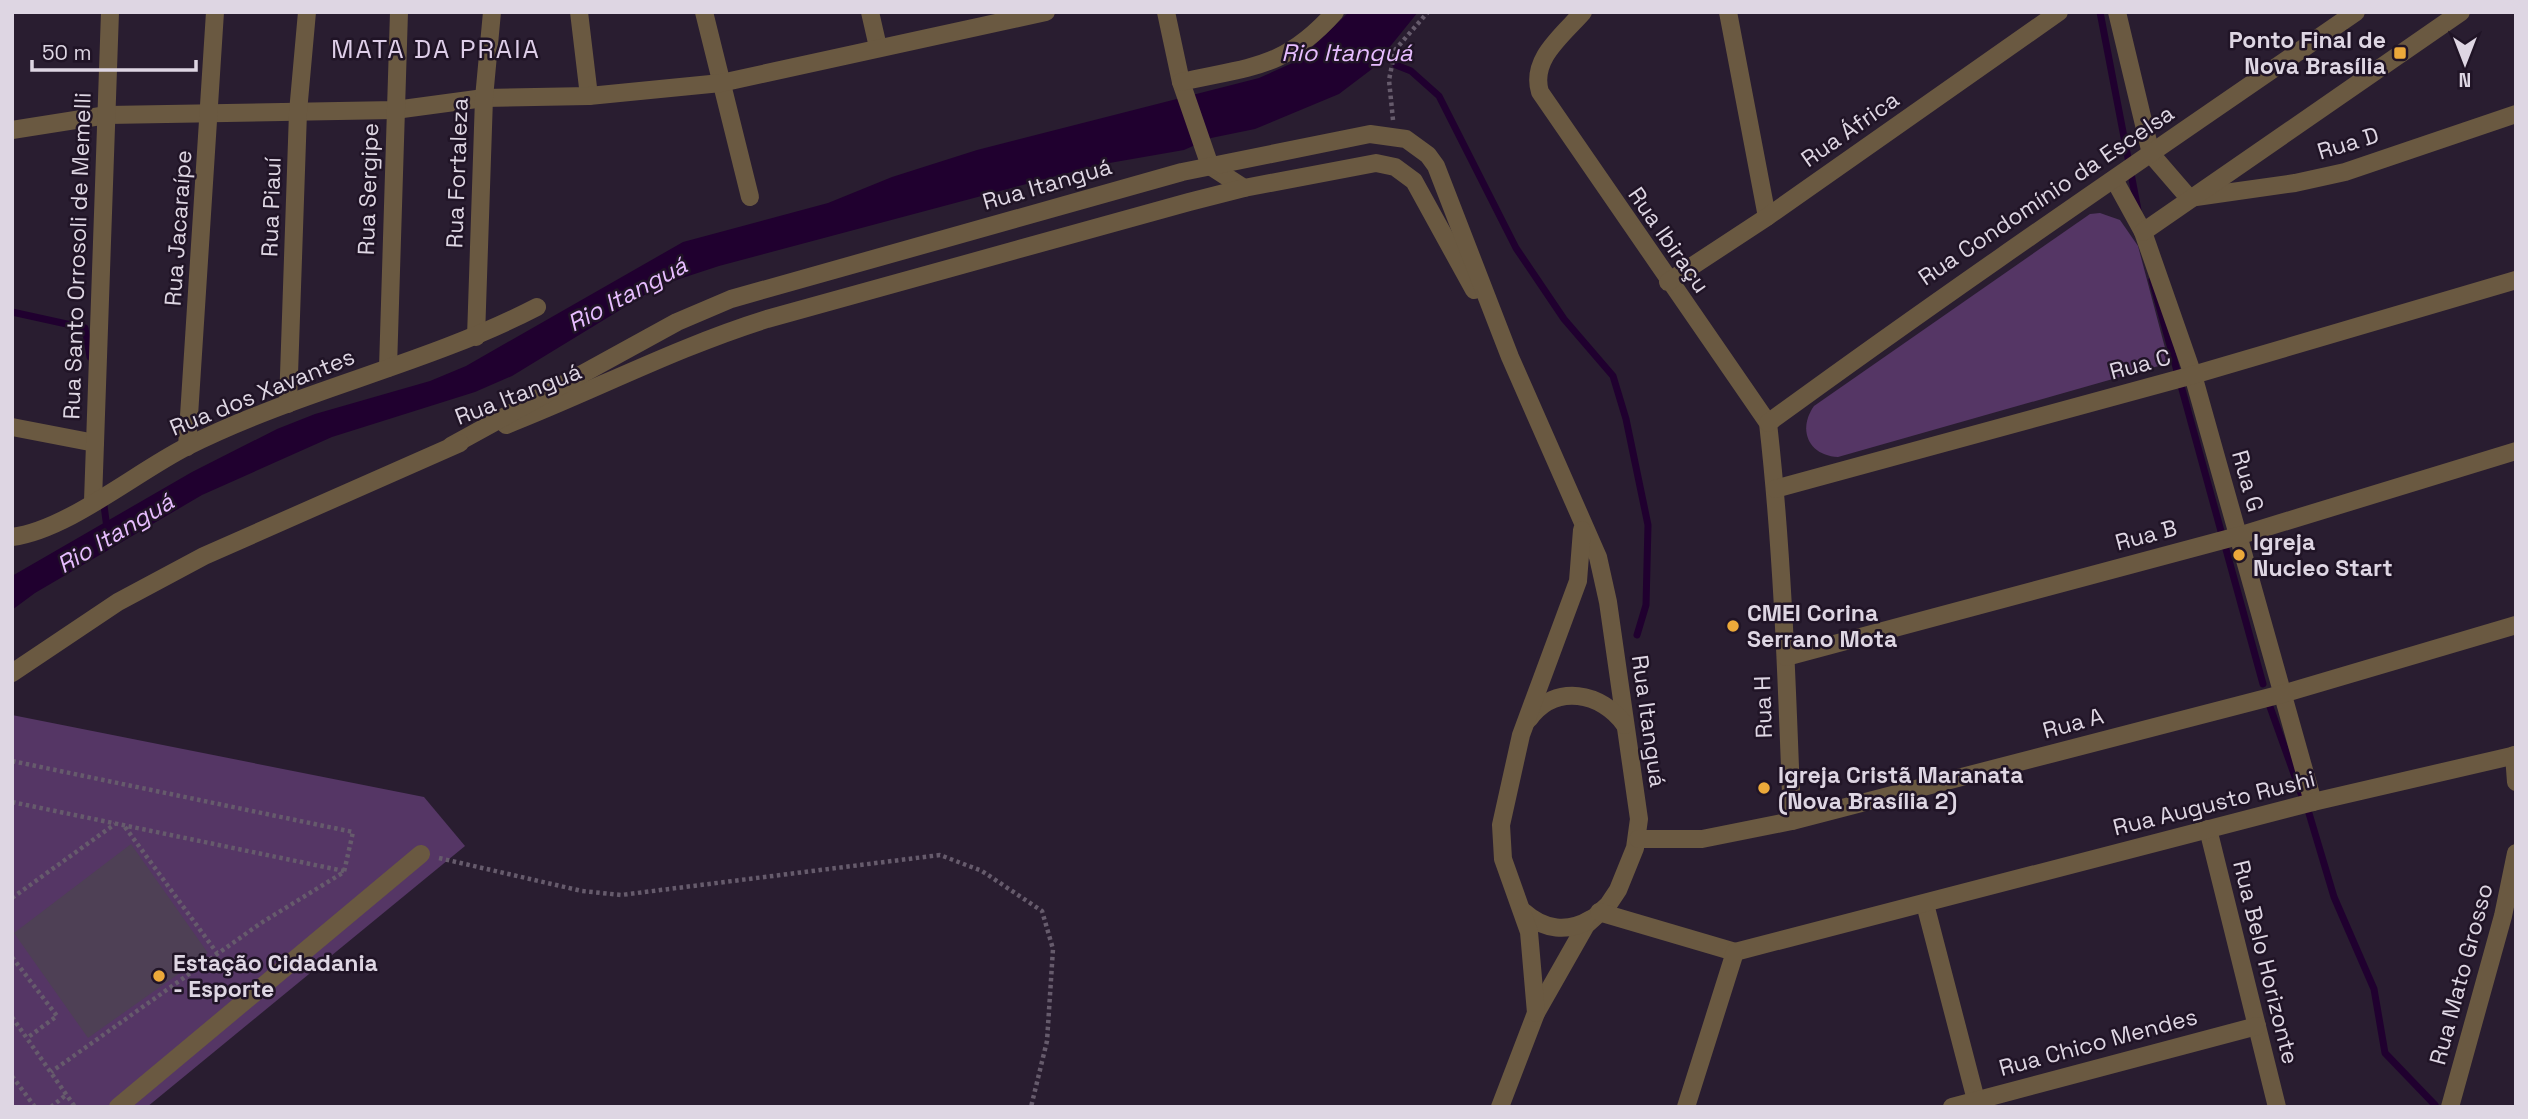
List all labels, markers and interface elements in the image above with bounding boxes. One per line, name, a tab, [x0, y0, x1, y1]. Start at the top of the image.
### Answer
place label: Ponto Final de Nova Brasília	[2229, 25, 2386, 81]
scale bar	[32, 28, 196, 72]
north arrow	[2430, 28, 2500, 98]
district label: MATA DA PRAIA	[331, 32, 541, 66]
water label: Rio Itanguá	[1281, 37, 1413, 68]
text: 50 m	[42, 39, 92, 66]
marker: Ponto Final de Nova Brasília	[2392, 45, 2408, 61]
text: N	[2459, 67, 2471, 92]
street label: Rua África	[1795, 84, 1905, 174]
street label: Rua Santo Orrosoli de Memelli	[56, 92, 98, 420]
street label: Rua Fortaleza	[439, 97, 475, 249]
street label: Rua Condomínio da Escelsa	[1912, 98, 2180, 292]
street label: Rua D	[2313, 119, 2383, 167]
street label: Rua Sergipe	[351, 122, 385, 256]
street label: Rua Jacaraípe	[158, 149, 198, 307]
street label: Rua Itanguá	[979, 151, 1115, 217]
street label: Rua Piauí	[254, 156, 288, 257]
street label: Rua Ibiraçu	[1621, 181, 1717, 299]
water label: Rio Itanguá	[562, 249, 692, 338]
street label: Rua dos Xavantes	[165, 341, 359, 443]
street label: Rua C	[2106, 341, 2174, 387]
street label: Rua Itanguá	[450, 356, 586, 432]
street label: Rua G	[2225, 447, 2271, 515]
water label: Rio Itanguá	[51, 486, 179, 580]
street label: Rua B	[2112, 512, 2180, 558]
place label: Igreja Nucleo Start	[2253, 527, 2393, 583]
marker: Igreja Nucleo Start	[2231, 547, 2247, 563]
place label: CMEI Corina Serrano Mota	[1747, 598, 1897, 654]
marker: CMEI Corina Serrano Mota	[1725, 618, 1741, 634]
street label: Rua Itanguá	[1625, 653, 1673, 789]
street label: Rua H	[1747, 675, 1779, 739]
street label: Rua A	[2039, 700, 2107, 746]
place label: Igreja Cristã Maranata (Nova Brasília 2)	[1778, 760, 2024, 816]
street label: Rua Augusto Rushi	[2110, 763, 2318, 843]
marker: Igreja Cristã Maranata (Nova Brasília 2)	[1756, 780, 1772, 796]
street label: Rua Belo Horizonte	[2226, 857, 2306, 1067]
street label: Rua Mato Grosso	[2422, 880, 2500, 1068]
place label: Estação Cidadania - Esporte	[173, 948, 378, 1004]
marker: Estação Cidadania - Esporte	[151, 968, 167, 984]
street label: Rua Chico Mendes	[1995, 1001, 2201, 1083]

